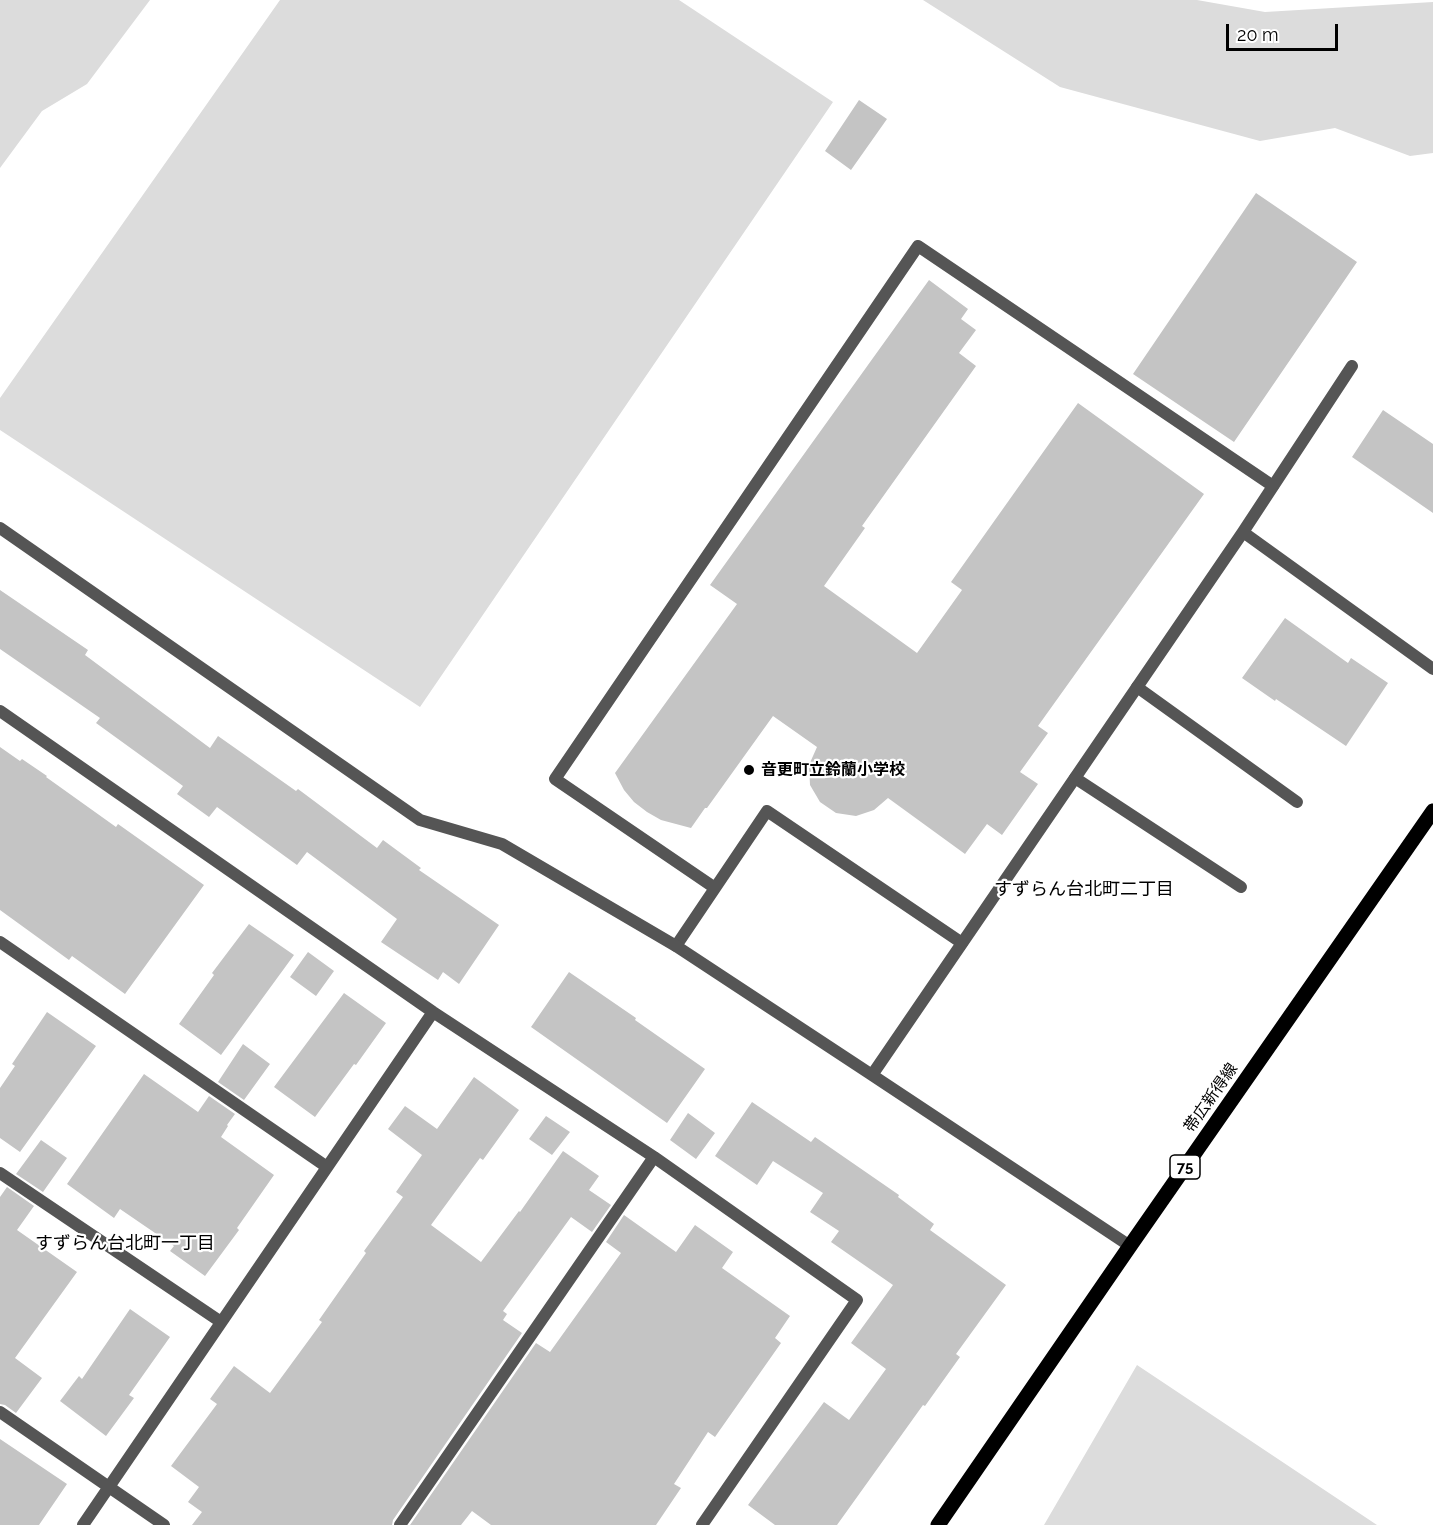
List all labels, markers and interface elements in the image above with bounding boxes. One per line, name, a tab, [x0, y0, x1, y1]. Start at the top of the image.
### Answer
scale bar	[1229, 12, 1342, 50]
text: 20 m	[1237, 24, 1279, 45]
place label: 音更町立鈴蘭小学校	[761, 760, 905, 780]
marker: 音更町立鈴蘭小学校	[742, 763, 756, 777]
district label: すずらん台北町二丁目	[994, 879, 1174, 901]
street label: 帯広新得線	[1180, 1060, 1242, 1136]
road number: 75	[1170, 1155, 1200, 1179]
district label: すずらん台北町一丁目	[35, 1233, 215, 1255]

